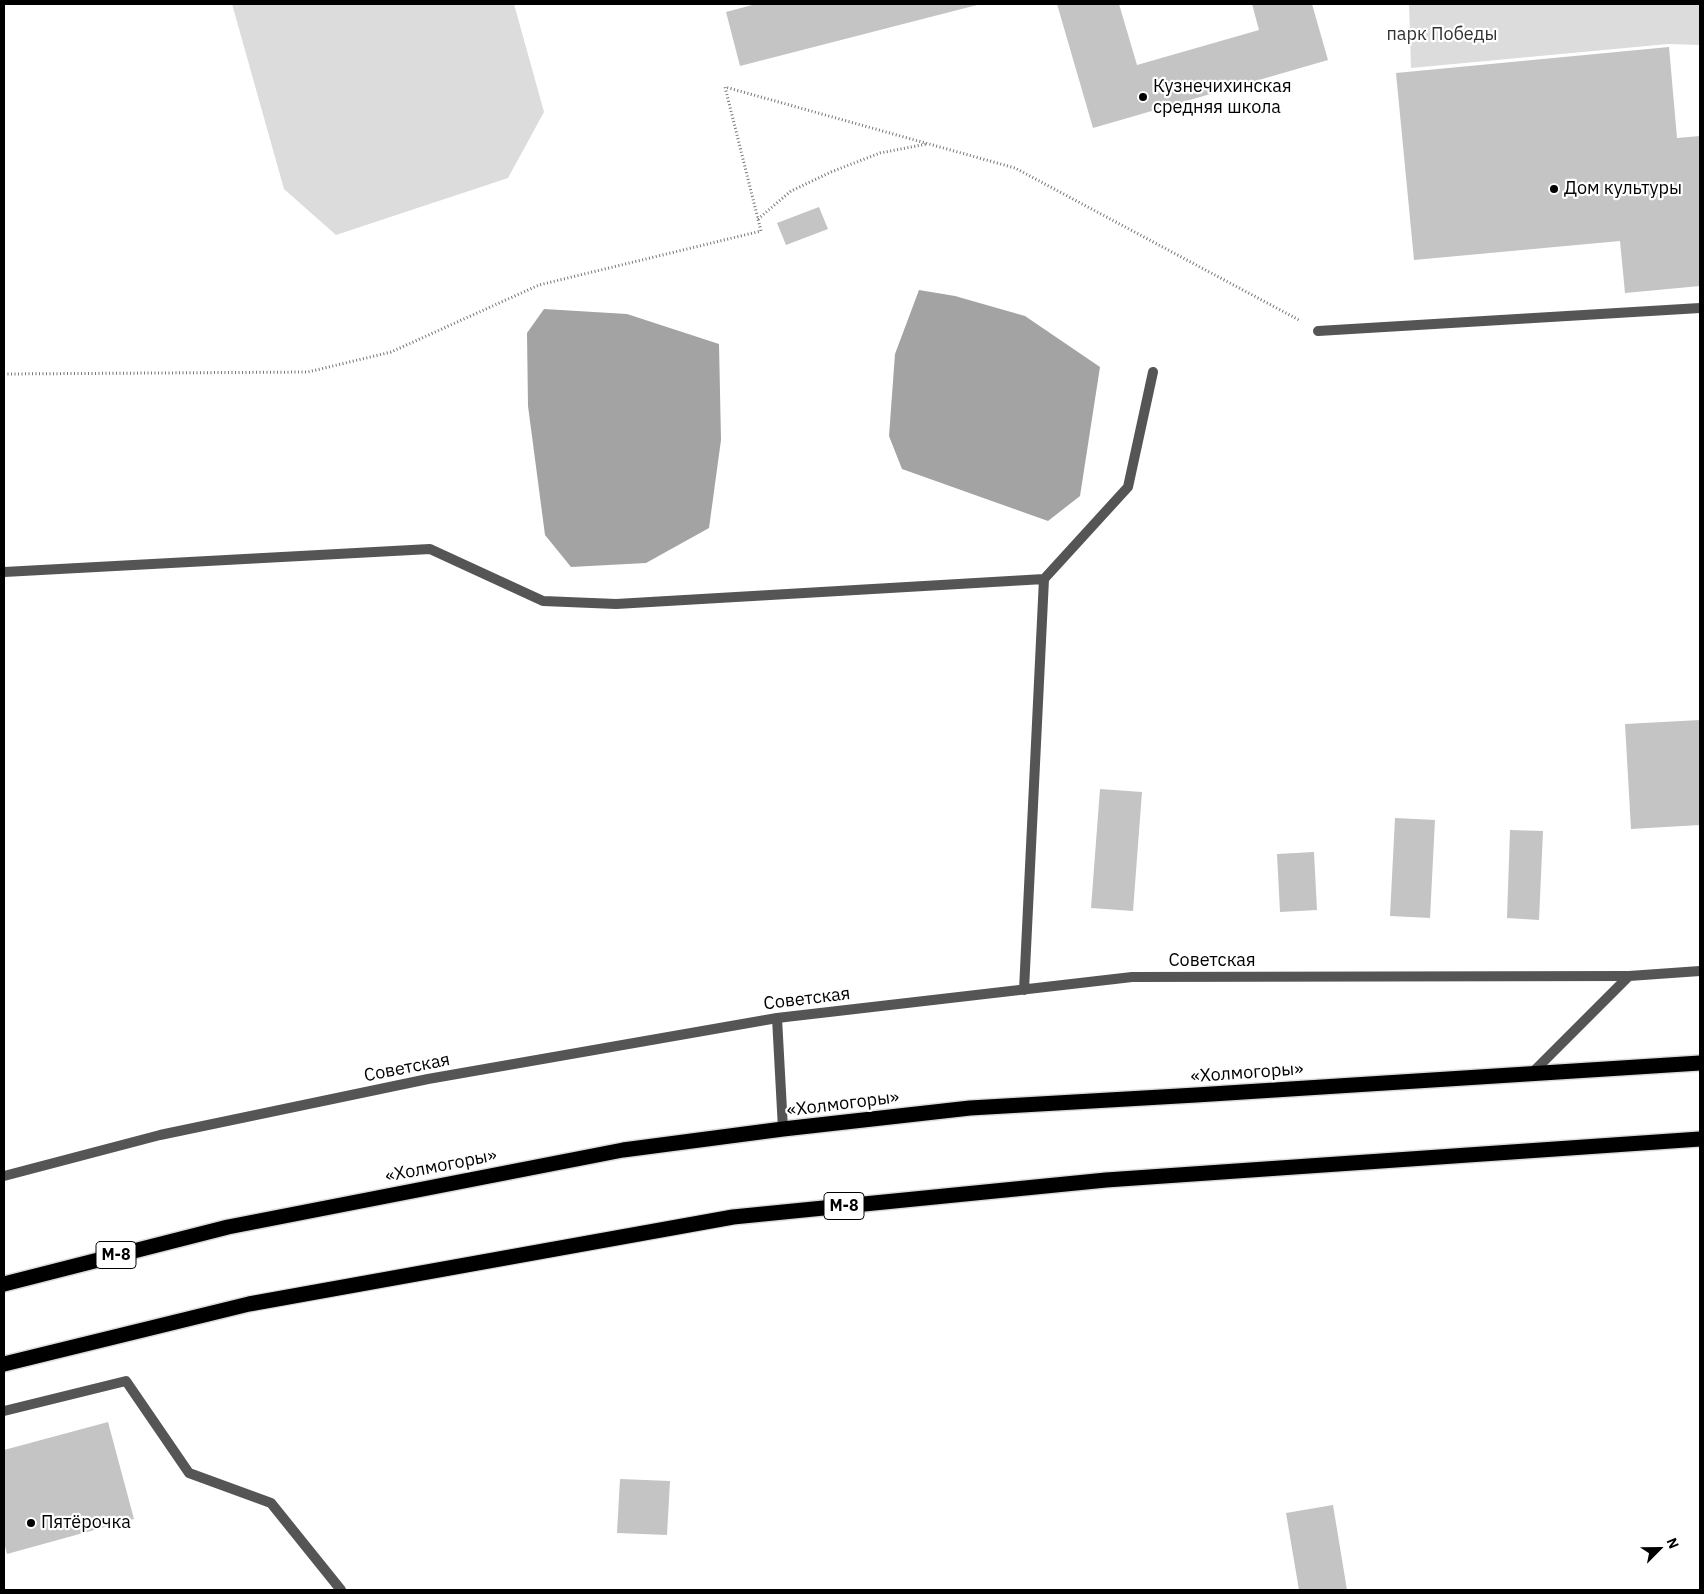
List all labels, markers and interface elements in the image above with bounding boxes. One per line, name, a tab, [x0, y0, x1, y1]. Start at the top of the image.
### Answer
park label: парк Победы	[1387, 24, 1497, 46]
place label: Кузнечихинская средняя школа	[1153, 76, 1292, 118]
marker: Кузнечихинская средняя школа	[1137, 91, 1149, 103]
place label: Дом культуры	[1564, 178, 1682, 200]
marker: Дом культуры	[1548, 183, 1560, 195]
street label: Советская	[1168, 950, 1256, 972]
street label: Советская	[762, 983, 852, 1015]
street label: Советская	[362, 1049, 452, 1087]
street label: «Холмогоры»	[1190, 1058, 1304, 1088]
street label: «Холмогоры»	[786, 1086, 900, 1122]
street label: «Холмогоры»	[383, 1145, 499, 1187]
road number: М-8	[824, 1192, 864, 1220]
road number: М-8	[96, 1242, 136, 1268]
place label: Пятёрочка	[41, 1512, 131, 1534]
marker: Пятёрочка	[25, 1517, 37, 1529]
north arrow	[1634, 1524, 1684, 1574]
text: N	[1663, 1535, 1683, 1551]

